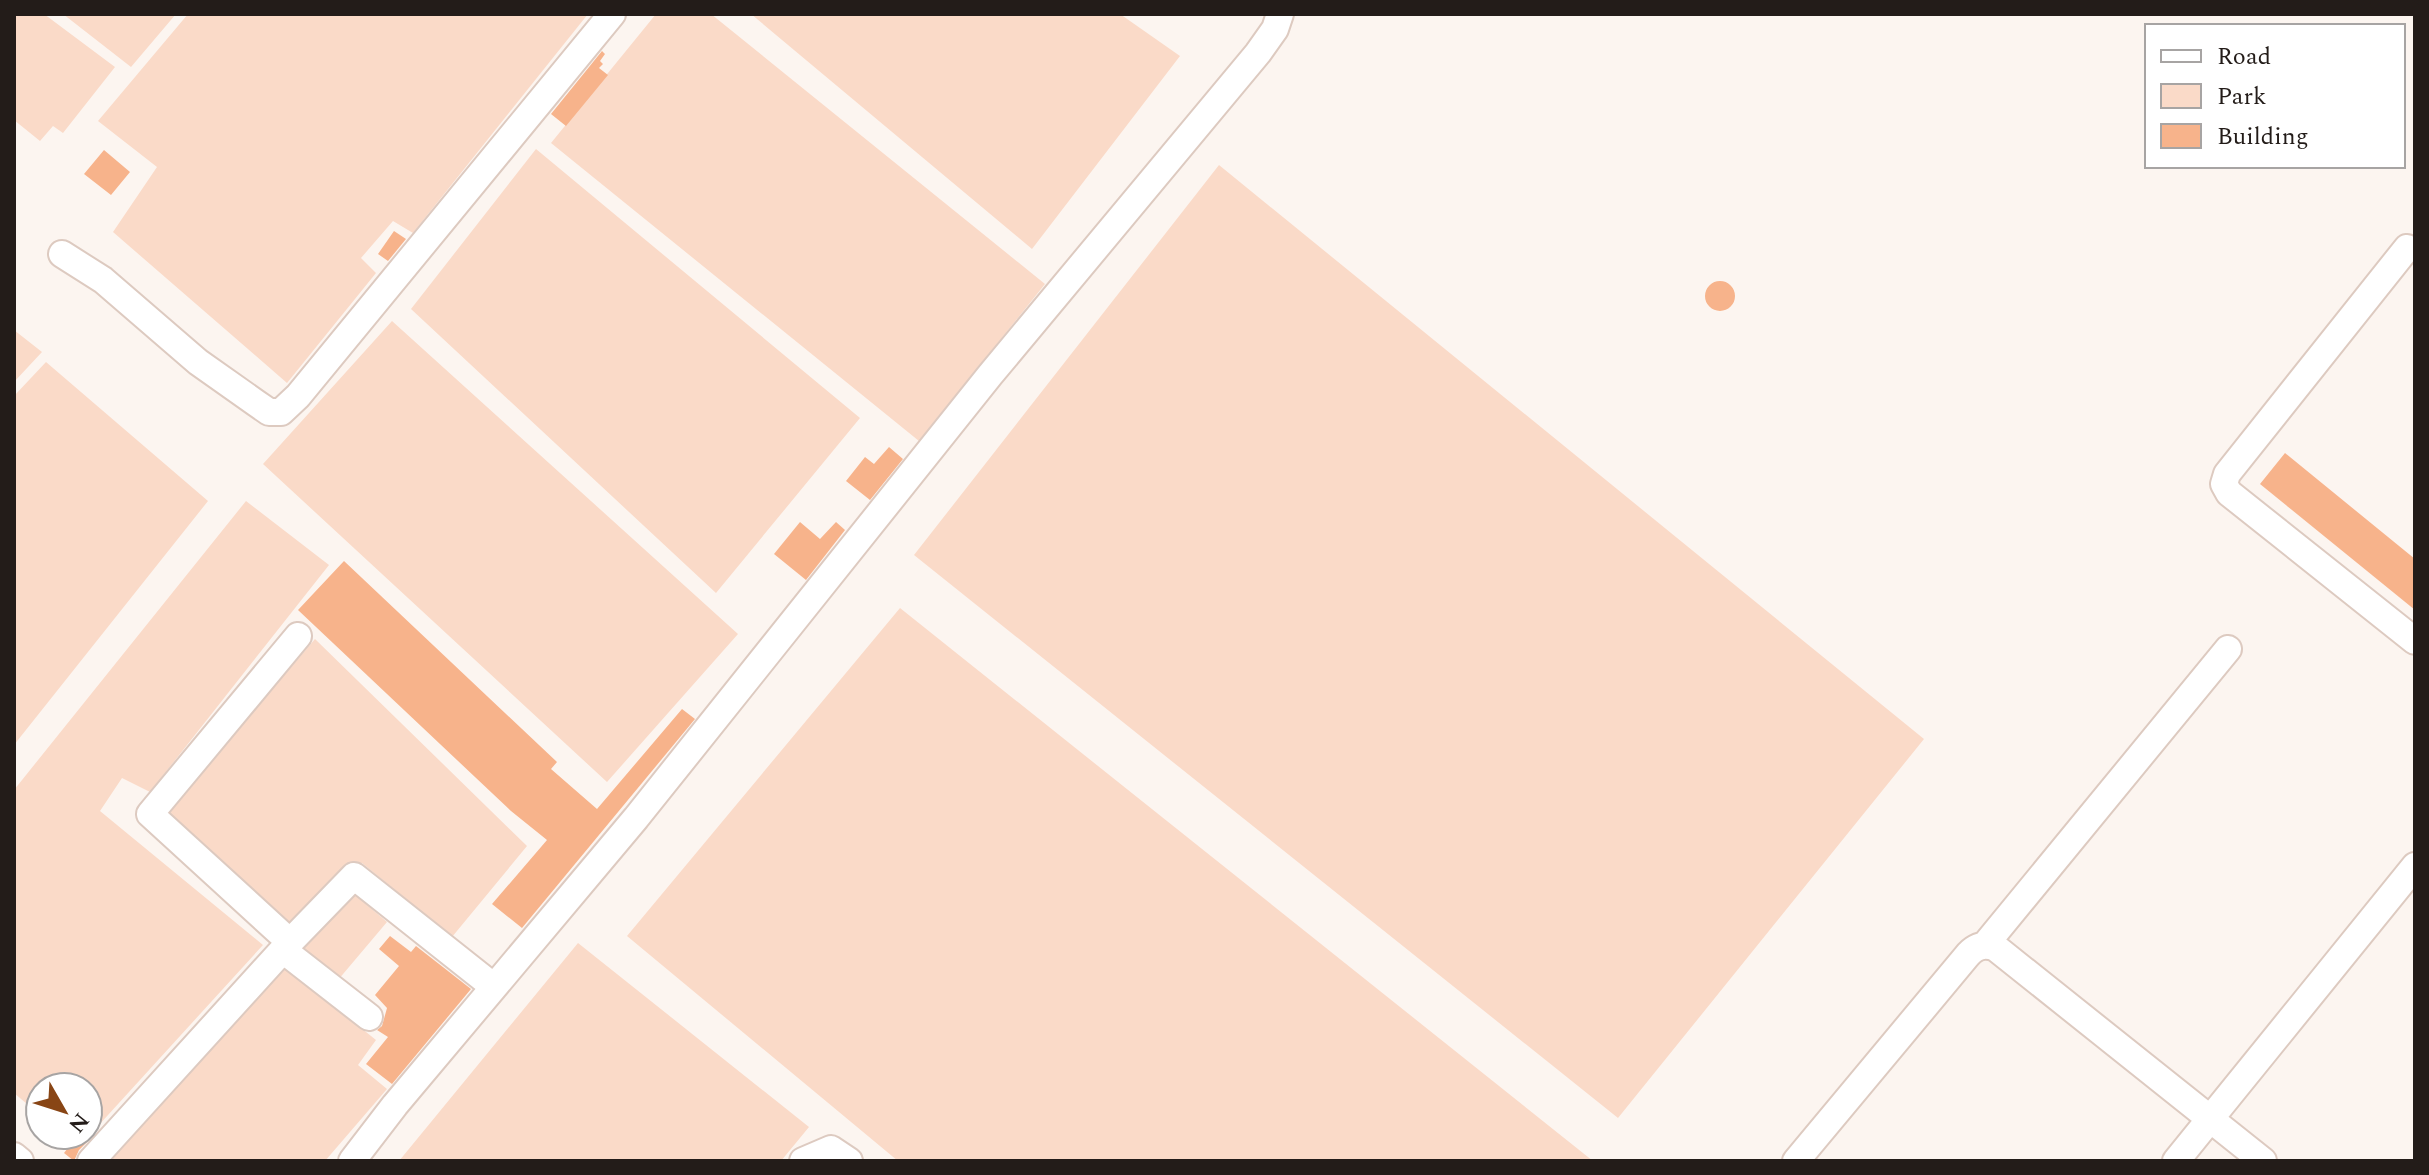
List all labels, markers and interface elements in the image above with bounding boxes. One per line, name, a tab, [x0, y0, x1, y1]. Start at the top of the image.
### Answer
legend	[2145, 24, 2405, 168]
text: Road	[2217, 39, 2271, 75]
text: Park	[2217, 79, 2267, 115]
text: Building	[2217, 119, 2309, 155]
north arrow	[24, 1071, 104, 1151]
text: N	[60, 1105, 97, 1140]

